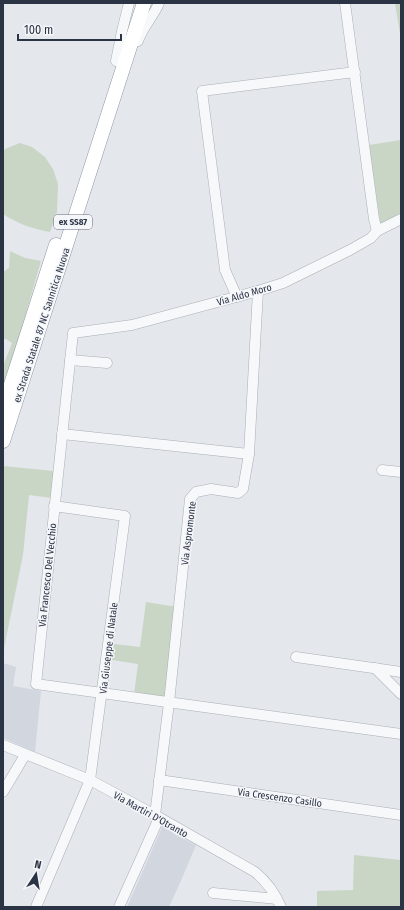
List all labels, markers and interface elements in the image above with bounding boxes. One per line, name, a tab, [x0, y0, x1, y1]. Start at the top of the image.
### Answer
scale bar	[18, 16, 121, 42]
text: 100 m	[24, 23, 53, 37]
road number: ex SS87	[54, 215, 92, 229]
street label: ex Strada Statale 87 NC Sannitica Nuova	[11, 246, 73, 404]
street label: Via Aldo Moro	[215, 281, 273, 309]
street label: Via Aspromonte	[179, 500, 199, 566]
street label: Via Francesco Del Vecchio	[37, 523, 59, 628]
street label: Via Giuseppe di Natale	[97, 602, 121, 695]
street label: Via Crescenzo Casillo	[237, 786, 323, 810]
street label: Via Martiri D'Otranto	[111, 789, 190, 840]
north arrow	[16, 854, 56, 894]
text: N	[33, 858, 43, 872]

